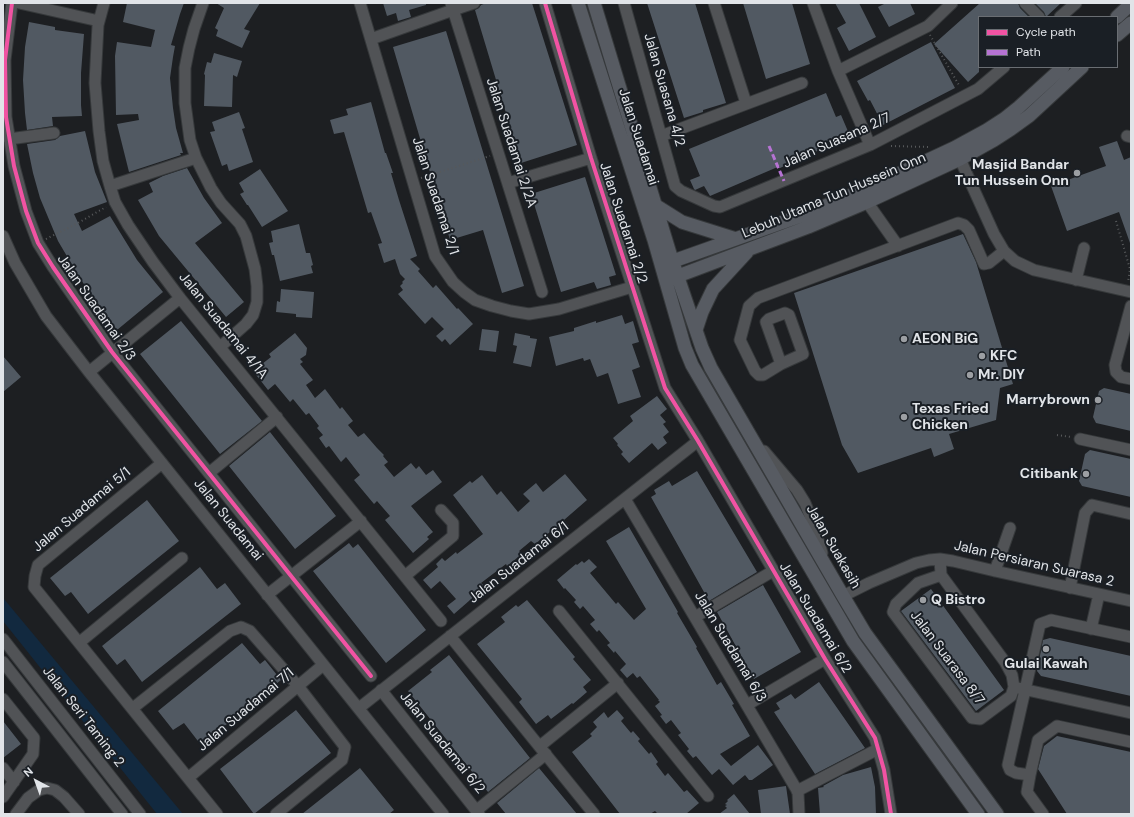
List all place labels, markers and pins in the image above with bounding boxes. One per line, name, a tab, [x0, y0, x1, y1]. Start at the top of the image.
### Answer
place label: Masjid Bandar Tun Hussein Onn	[955, 157, 1069, 190]
marker: Masjid Bandar Tun Hussein Onn	[1072, 168, 1082, 178]
place label: AEON BiG	[912, 331, 978, 347]
marker: AEON BiG	[899, 334, 909, 344]
place label: KFC	[990, 348, 1017, 364]
marker: KFC	[977, 351, 987, 361]
place label: Mr. DIY	[978, 367, 1025, 383]
marker: Mr. DIY	[965, 370, 975, 380]
place label: Marrybrown	[1006, 392, 1090, 408]
marker: Marrybrown	[1093, 395, 1103, 405]
place label: Texas Fried Chicken	[912, 401, 989, 434]
marker: Texas Fried Chicken	[899, 412, 909, 422]
place label: Citibank	[1020, 466, 1078, 482]
marker: Citibank	[1081, 469, 1091, 479]
place label: Q Bistro	[931, 592, 985, 608]
marker: Q Bistro	[918, 595, 928, 605]
marker: Gulai Kawah	[1041, 644, 1051, 654]
place label: Gulai Kawah	[1004, 656, 1088, 672]

